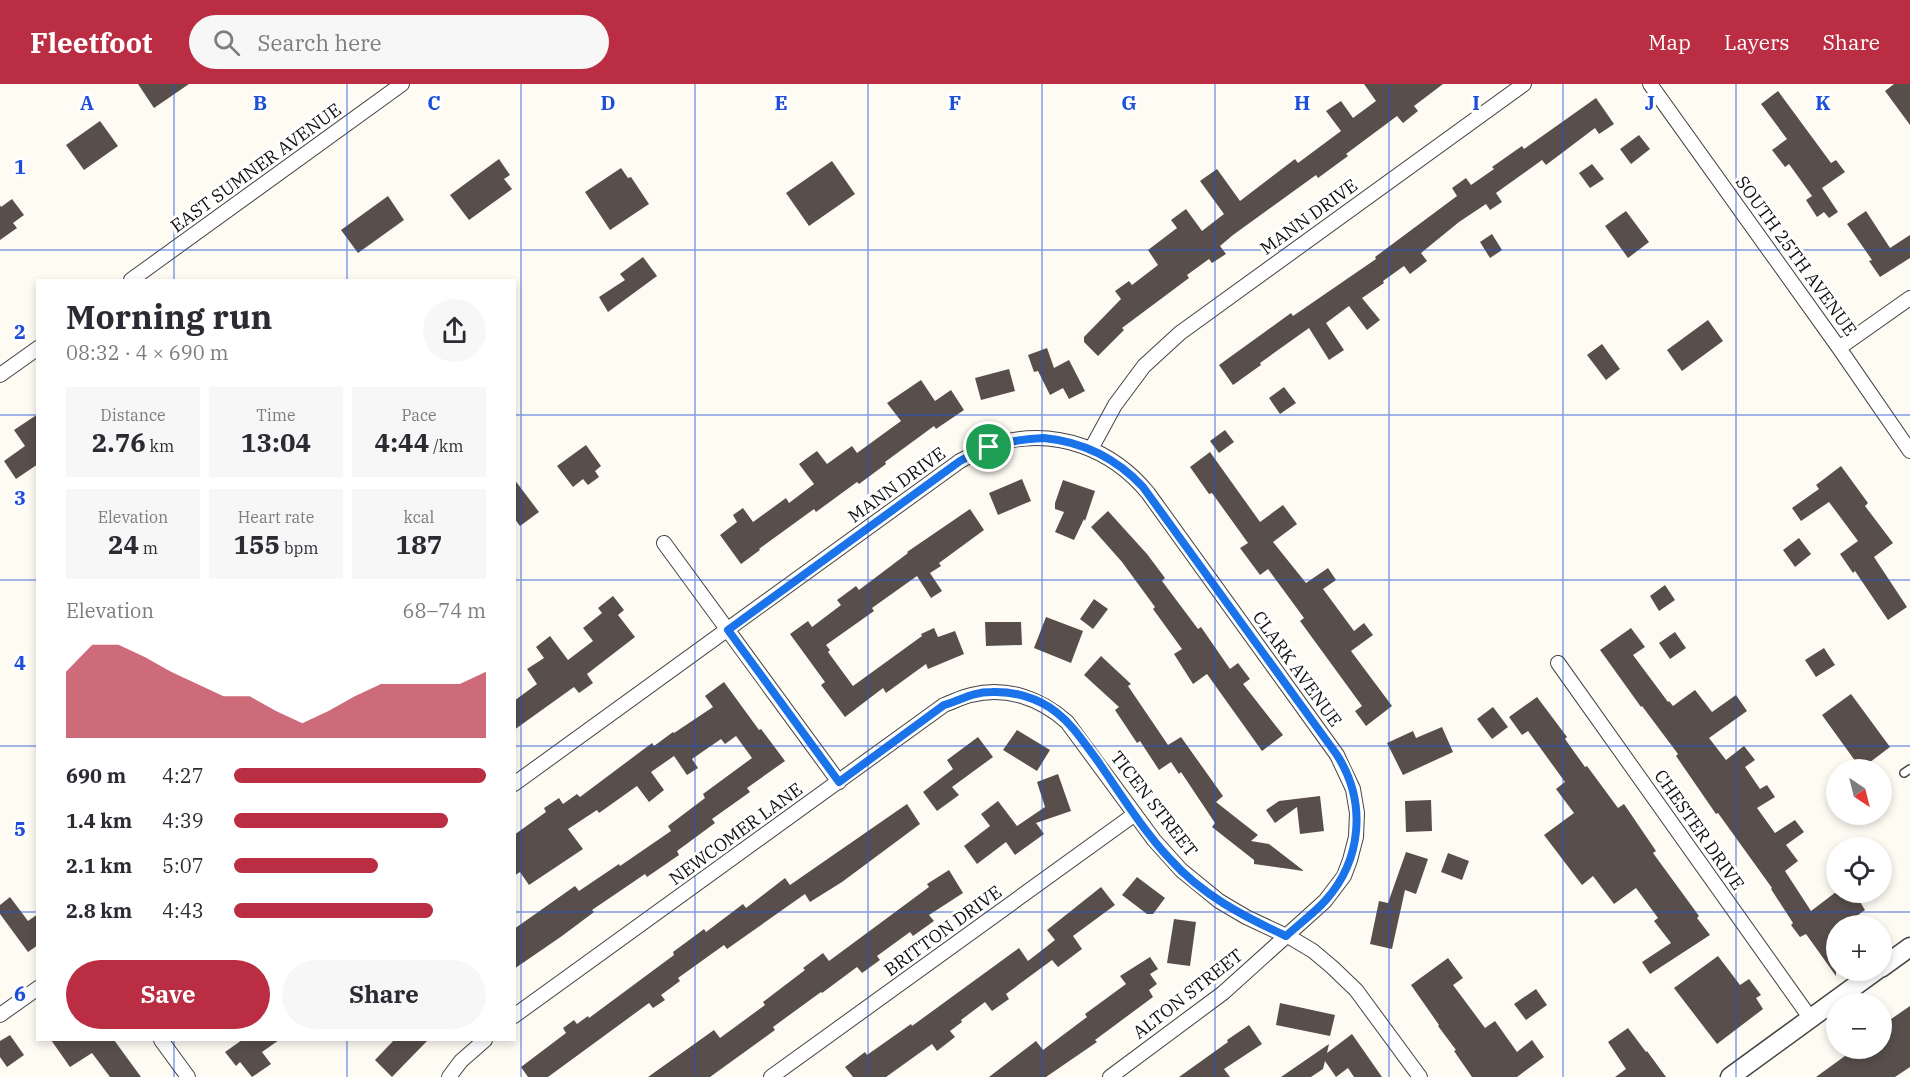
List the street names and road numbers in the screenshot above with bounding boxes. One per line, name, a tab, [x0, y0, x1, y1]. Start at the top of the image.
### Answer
street label: EAST SUMNER AVENUE	[166, 98, 345, 237]
street label: SOUTH 25TH AVENUE	[1731, 171, 1862, 340]
street label: MANN DRIVE	[1256, 174, 1362, 260]
street label: MANN DRIVE	[844, 442, 950, 528]
street label: CLARK AVENUE	[1248, 606, 1347, 731]
street label: TICEN STREET	[1106, 746, 1203, 862]
street label: CHESTER DRIVE	[1649, 765, 1749, 894]
street label: NEWCOMER LANE	[665, 777, 807, 890]
street label: BRITTON DRIVE	[879, 880, 1006, 981]
street label: ALTON STREET	[1128, 943, 1248, 1044]

